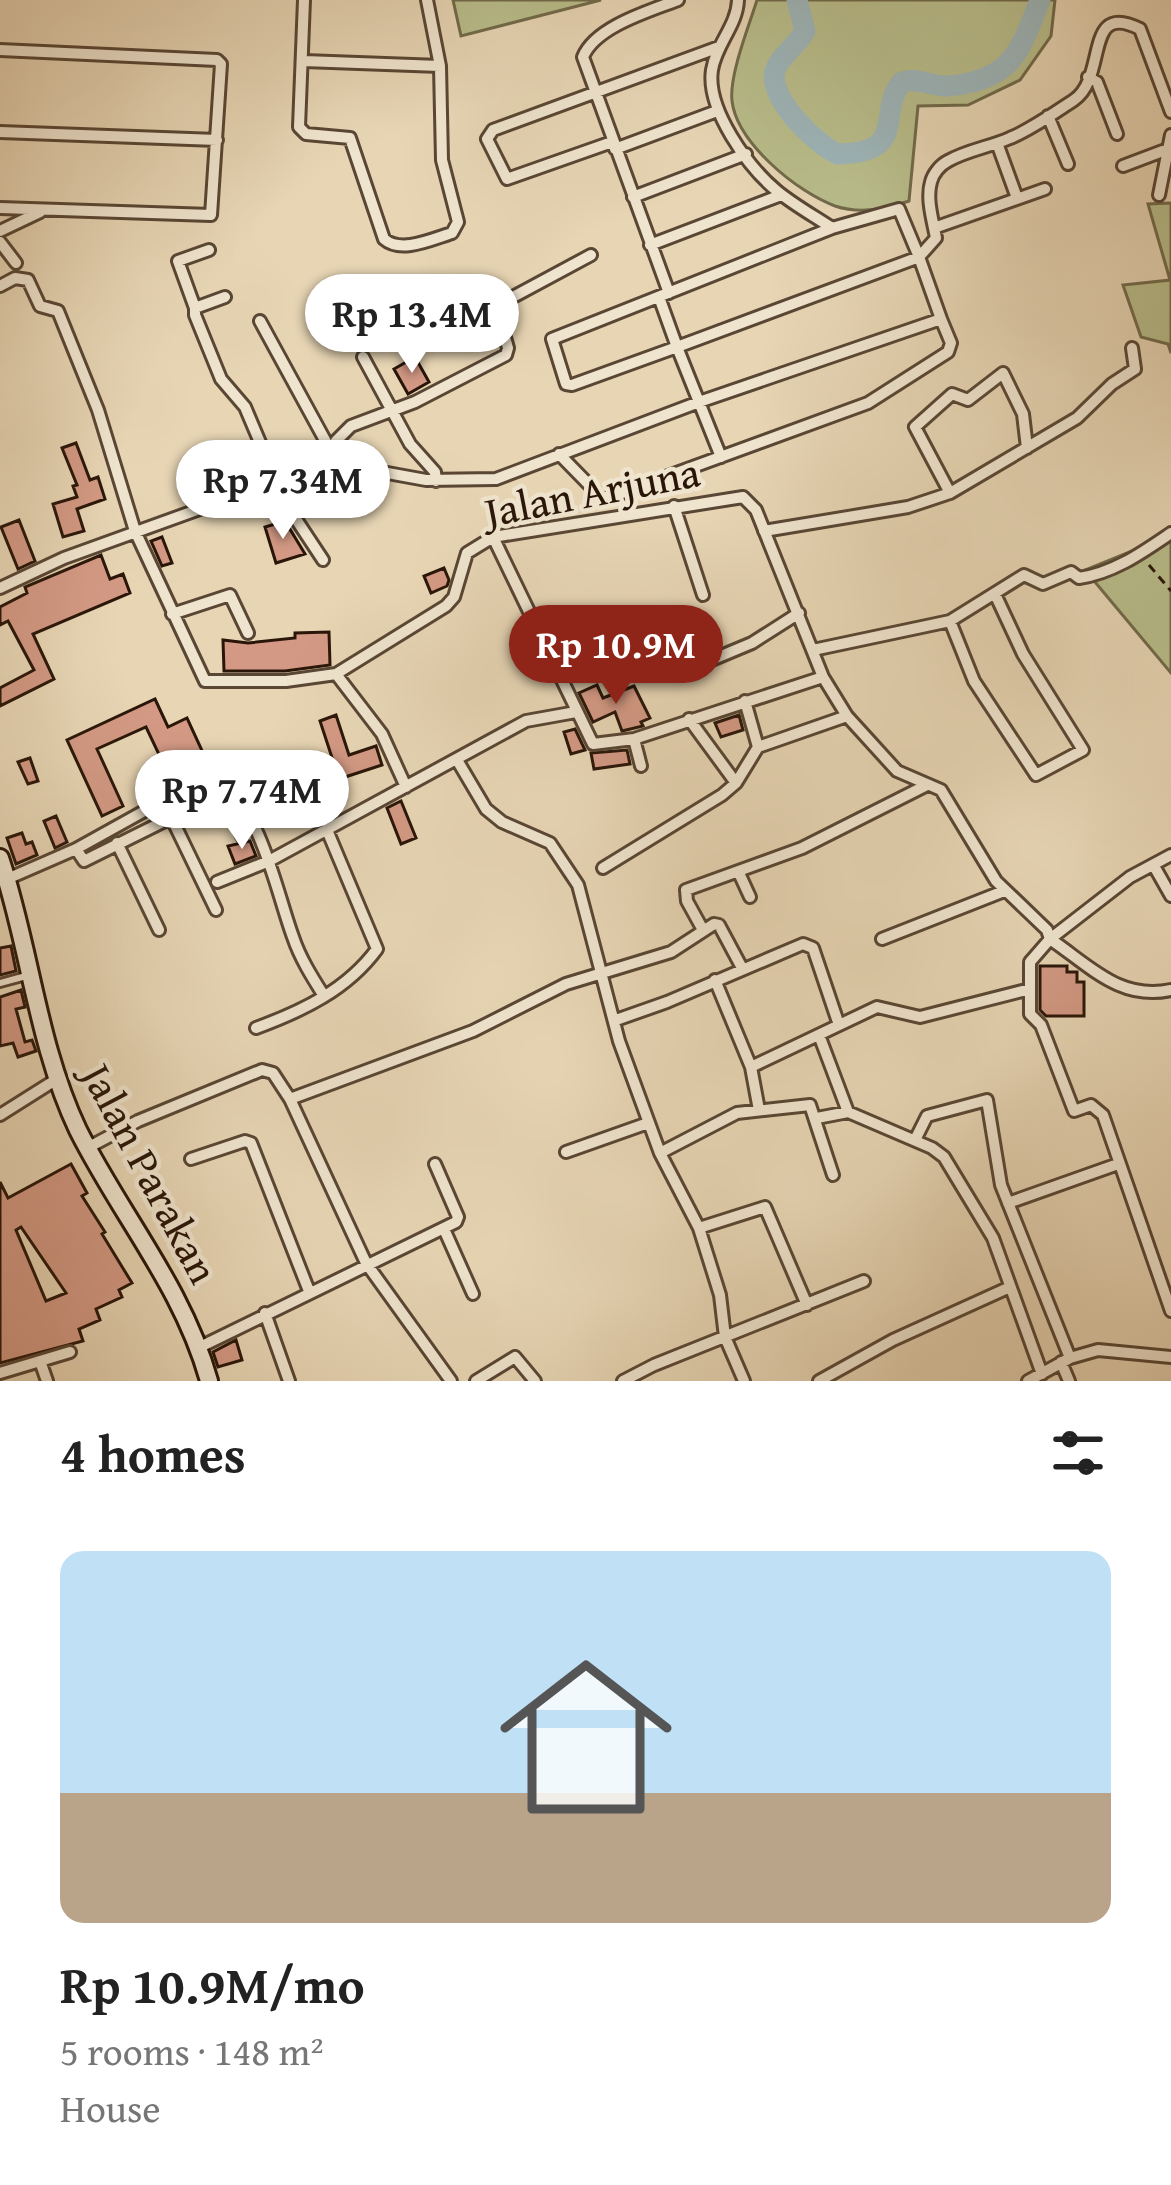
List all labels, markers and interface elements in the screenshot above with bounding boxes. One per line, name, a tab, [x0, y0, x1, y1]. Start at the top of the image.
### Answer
pin: Rp 13.4M	[288, 274, 536, 376]
text: Rp 13.4M	[332, 284, 492, 341]
pin: Rp 7.34M	[159, 440, 407, 542]
street label: Jalan Arjuna	[474, 440, 705, 543]
text: Rp 7.34M	[203, 450, 363, 507]
pin: Rp 10.9M	[492, 605, 740, 707]
text: Rp 10.9M	[536, 615, 696, 672]
pin: Rp 7.74M	[118, 750, 366, 852]
text: Rp 7.74M	[162, 760, 322, 817]
street label: Jalan Parakan	[65, 1048, 235, 1294]
text: 4 homes	[60, 1416, 246, 1491]
icon: filters	[1045, 1420, 1111, 1486]
icon: home	[478, 1629, 694, 1845]
text: Rp 10.9M/mo	[60, 1947, 365, 2022]
text: 5 rooms · 148 m²	[60, 2022, 324, 2079]
text: House	[60, 2079, 161, 2136]

